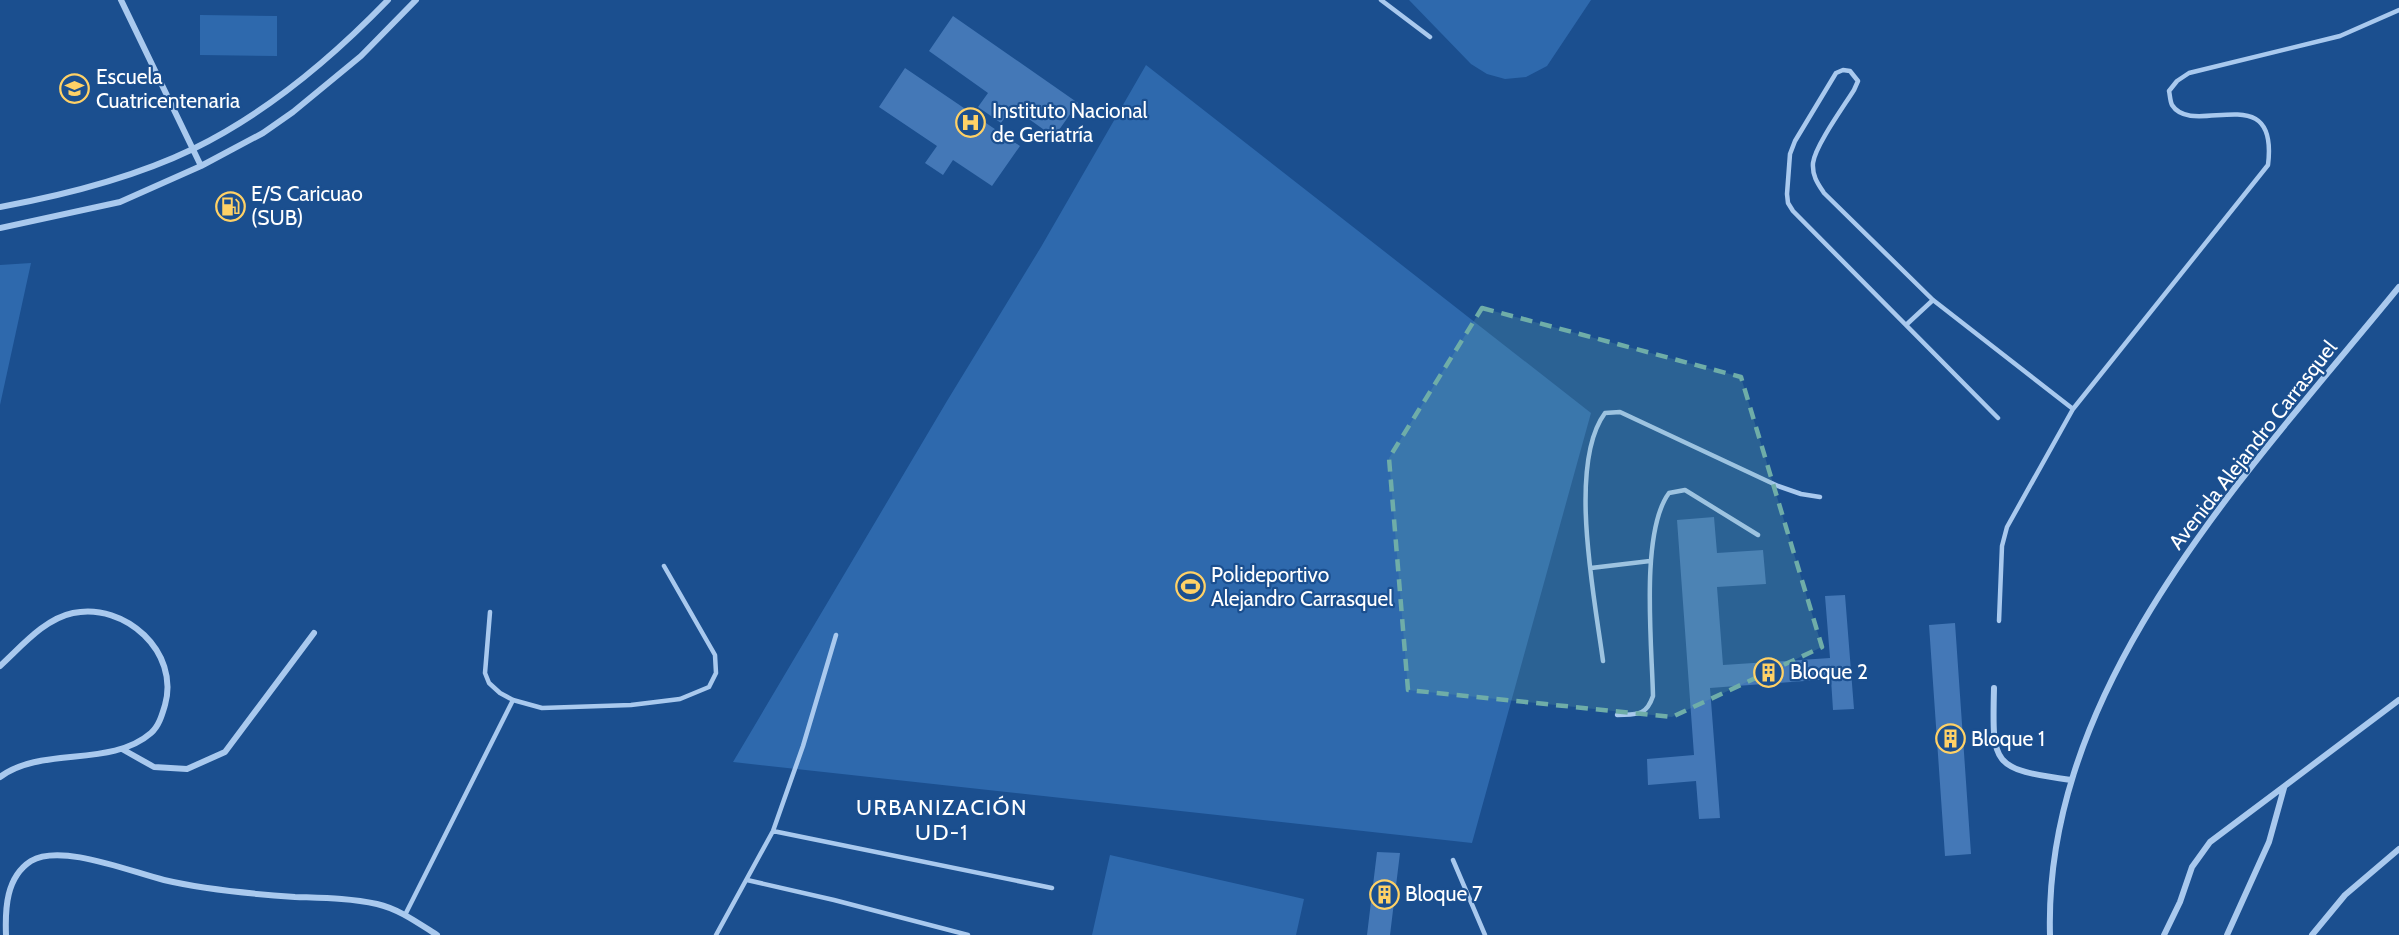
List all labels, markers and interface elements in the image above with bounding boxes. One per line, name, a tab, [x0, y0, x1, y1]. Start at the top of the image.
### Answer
place label: Escuela Cuatricentenaria	[96, 64, 240, 113]
school or university icon: Escuela Cuatricentenaria	[59, 73, 91, 105]
place label: Instituto Nacional de Geriatría	[992, 98, 1147, 147]
hospital icon: Instituto Nacional de Geriatría	[955, 107, 987, 139]
place label: E/S Caricuao (SUB)	[251, 181, 363, 230]
fuel station icon: E/S Caricuao (SUB)	[214, 190, 246, 222]
street label: Avenida Alejandro Carrasquel	[2163, 335, 2343, 555]
place label: Polideportivo Alejandro Carrasquel	[1211, 562, 1393, 612]
sports icon: Polideportivo Alejandro Carrasquel	[1174, 571, 1206, 603]
building icon: Bloque 2	[1753, 656, 1785, 688]
place label: Bloque 2	[1790, 659, 1868, 684]
building icon: Bloque 1	[1934, 723, 1966, 755]
place label: Bloque 1	[1971, 726, 2045, 751]
district label: URBANIZACIÓN UD-1	[856, 794, 1028, 846]
building icon: Bloque 7	[1368, 878, 1400, 910]
place label: Bloque 7	[1405, 881, 1483, 906]

